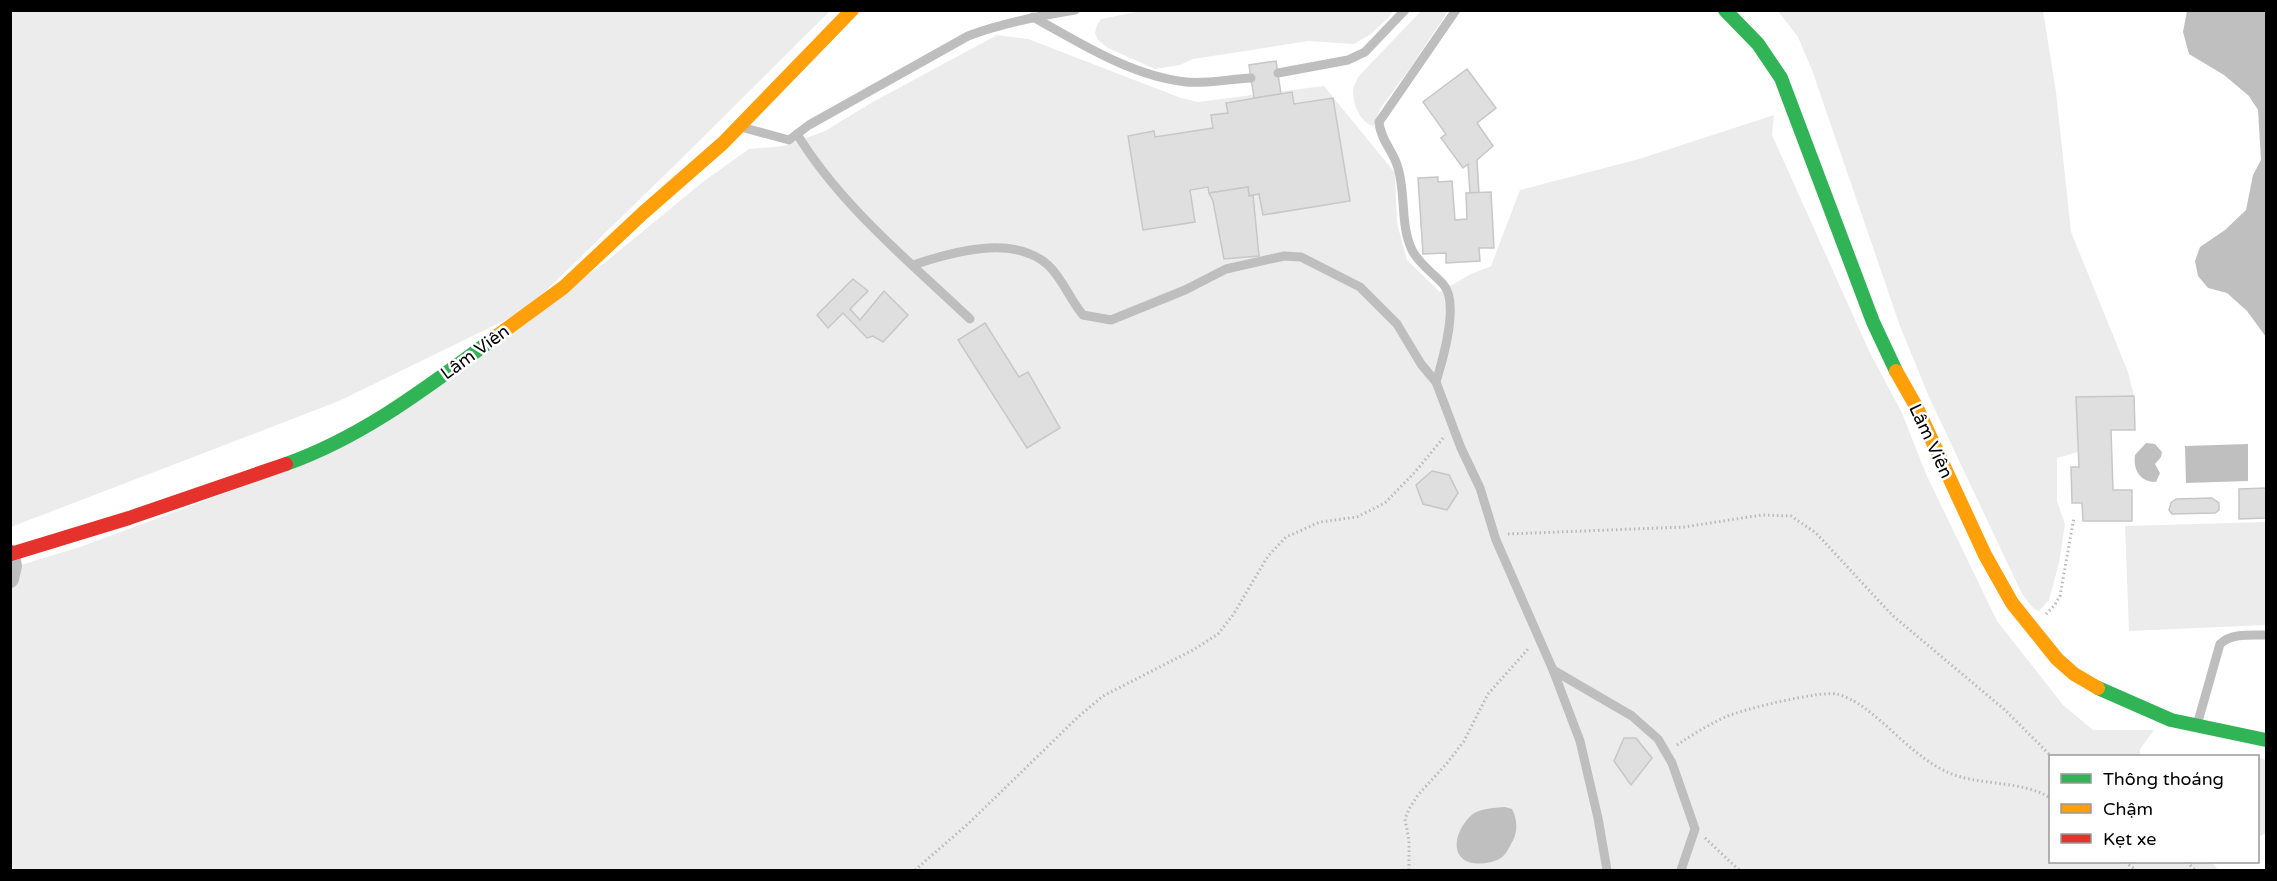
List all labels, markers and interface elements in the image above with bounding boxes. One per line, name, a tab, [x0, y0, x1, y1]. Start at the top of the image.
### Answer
street label: Lâm Viên	[436, 320, 514, 384]
street label: Lâm Viên	[1904, 400, 1958, 482]
legend	[2049, 755, 2259, 863]
text: Thông thoáng	[2103, 768, 2224, 790]
text: Chậm	[2103, 798, 2153, 820]
text: Kẹt xe	[2103, 828, 2157, 850]

